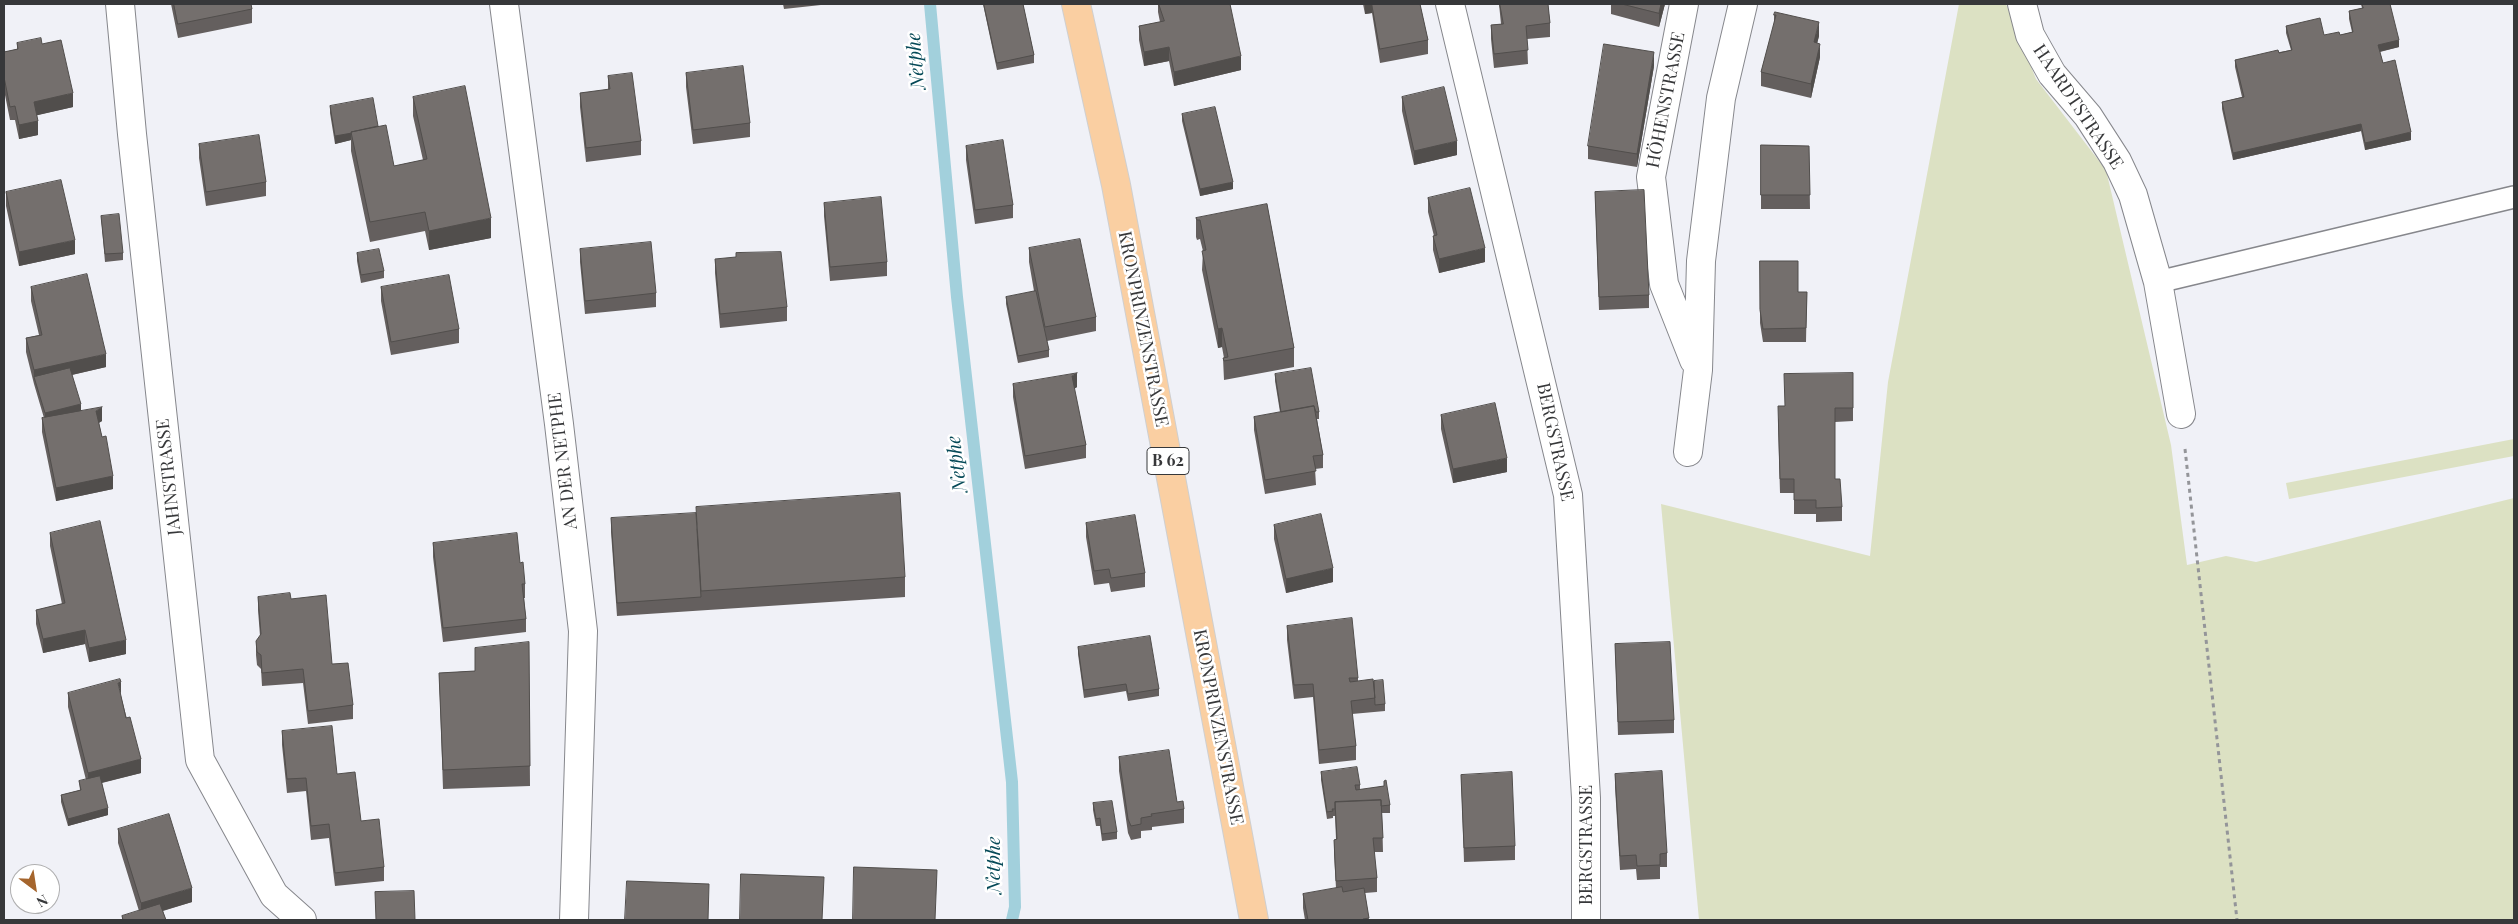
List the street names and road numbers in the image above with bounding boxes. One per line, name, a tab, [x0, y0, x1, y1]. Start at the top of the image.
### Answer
street label: HÖHENSTRASSE	[1642, 30, 1690, 170]
street label: HAARDTSTRASSE	[2028, 40, 2128, 174]
street label: KRONPRINZENSTRASSE	[1113, 229, 1173, 429]
street label: BERGSTRASSE	[1532, 381, 1578, 503]
street label: AN DER NETPHE	[544, 391, 582, 531]
street label: JAHNSTRASSE	[152, 418, 186, 536]
road number: B 62	[1147, 448, 1189, 474]
street label: KRONPRINZENSTRASSE	[1188, 627, 1248, 827]
street label: BERGSTRASSE	[1575, 785, 1597, 905]

